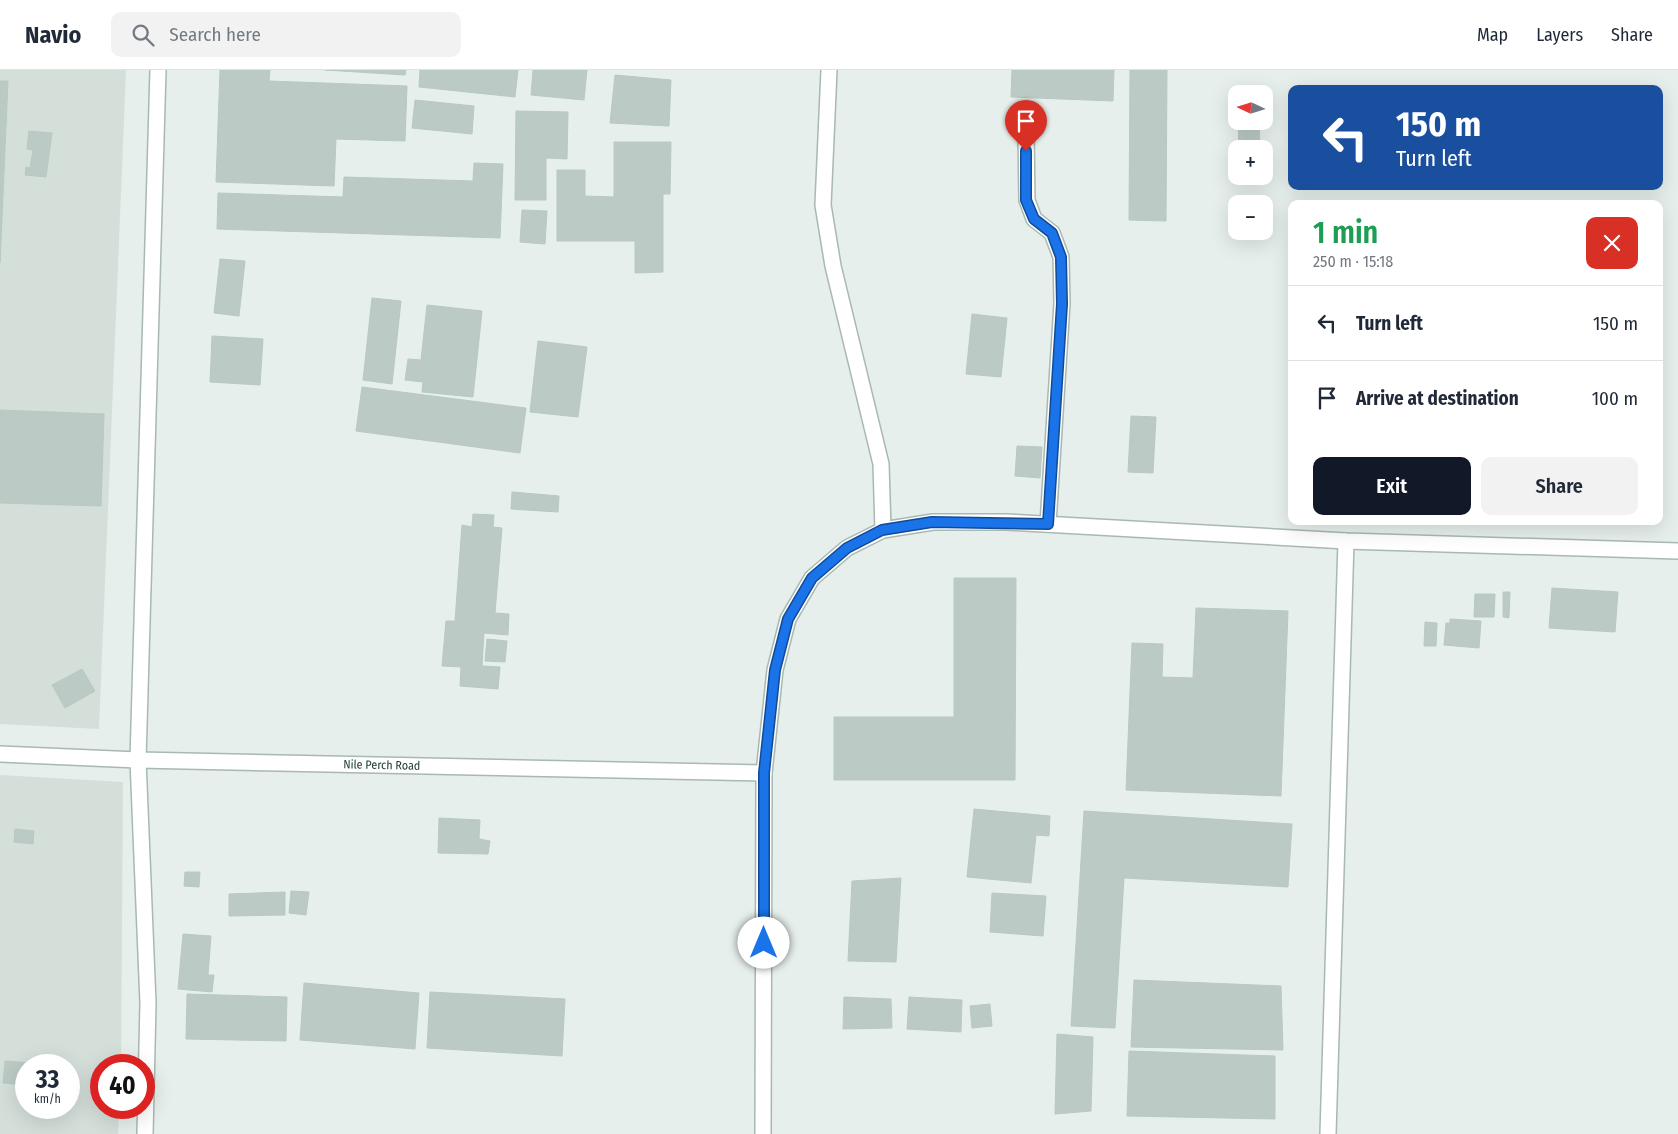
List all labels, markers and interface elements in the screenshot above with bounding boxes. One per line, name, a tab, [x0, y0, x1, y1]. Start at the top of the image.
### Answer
search box	[111, 12, 461, 57]
text: Navio	[25, 21, 81, 49]
icon: search	[129, 21, 157, 49]
text: Search here	[169, 23, 261, 46]
text: Map	[1477, 24, 1508, 46]
text: Layers	[1536, 24, 1583, 46]
text: Share	[1611, 24, 1653, 46]
north arrow	[1228, 85, 1272, 130]
map controls	[1228, 85, 1273, 240]
pin	[1005, 100, 1047, 151]
text: 150 m	[1396, 103, 1481, 145]
icon: left	[1313, 105, 1378, 170]
icon: arrive	[1012, 107, 1040, 135]
button: +	[1228, 140, 1273, 185]
text: Turn left	[1396, 145, 1472, 172]
button: −	[1228, 195, 1273, 240]
text: 1 min	[1313, 215, 1378, 251]
button: close	[1586, 217, 1638, 269]
text: 250 m · 15:18	[1313, 252, 1393, 271]
icon: left	[1313, 309, 1341, 337]
text: Turn left	[1356, 312, 1423, 335]
text: 150 m	[1593, 312, 1638, 335]
icon: arrive	[1313, 384, 1341, 412]
text: Arrive at destination	[1356, 387, 1519, 410]
text: 100 m	[1592, 387, 1638, 410]
button: Exit	[1313, 457, 1471, 515]
button: Share	[1481, 457, 1638, 515]
street label: Nile Perch Road	[343, 757, 421, 773]
position arrow	[737, 916, 789, 968]
speed limit sign: 40	[90, 1054, 155, 1119]
text: 33	[36, 1065, 59, 1095]
text: km/h	[34, 1092, 61, 1106]

